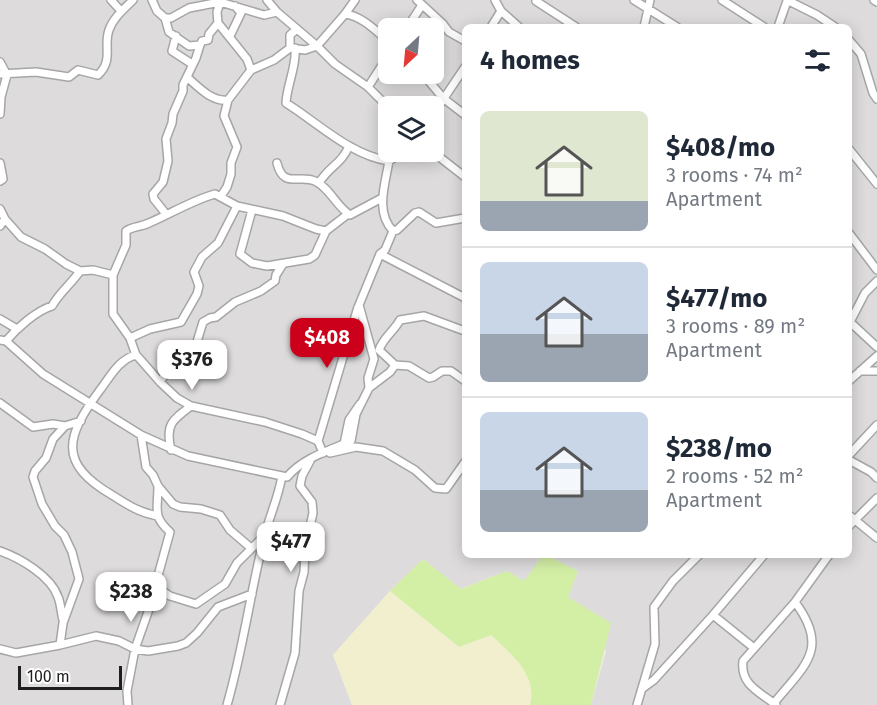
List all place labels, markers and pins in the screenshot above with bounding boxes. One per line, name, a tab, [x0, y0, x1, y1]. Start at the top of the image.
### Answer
pin: $408	[291, 318, 363, 369]
pin: $376	[156, 340, 228, 391]
pin: $477	[255, 522, 327, 573]
pin: $238	[95, 572, 167, 623]

